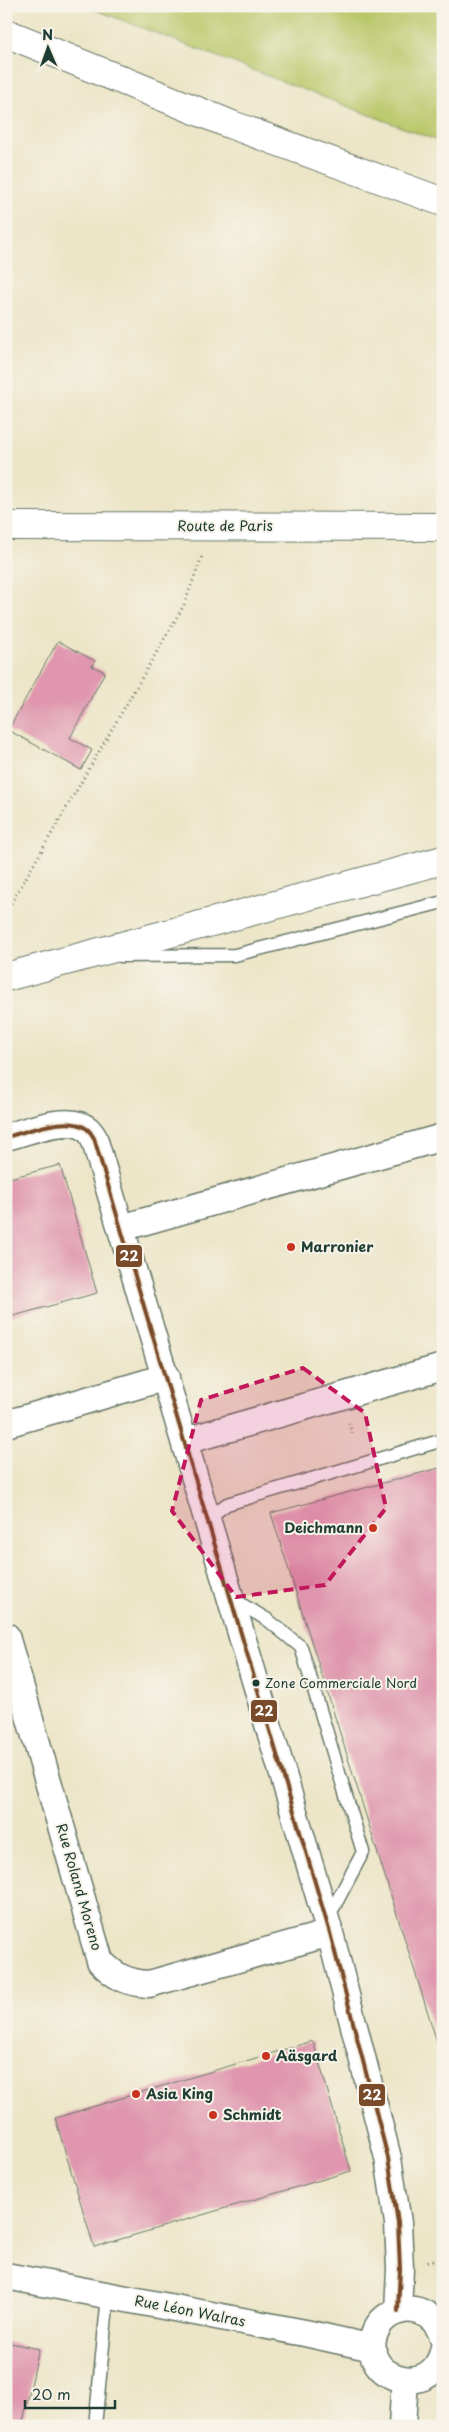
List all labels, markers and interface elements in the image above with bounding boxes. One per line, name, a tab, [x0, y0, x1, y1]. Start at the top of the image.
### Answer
north arrow	[22, 22, 72, 72]
text: N	[42, 24, 53, 45]
street label: Route de Paris	[177, 515, 273, 536]
place label: Marronier	[301, 1236, 374, 1257]
marker: Marronier	[285, 1241, 297, 1253]
line badge: 22	[115, 1244, 143, 1268]
text: 22	[119, 1245, 139, 1266]
place label: Deichmann	[284, 1517, 363, 1538]
marker: Deichmann	[367, 1522, 379, 1534]
place label: Zone Commerciale Nord	[265, 1673, 417, 1692]
marker: Zone Commerciale Nord	[251, 1678, 261, 1688]
line badge: 22	[250, 1699, 278, 1723]
text: 22	[254, 1700, 274, 1721]
street label: Rue Roland Moreno	[51, 1821, 108, 1953]
place label: Aäsgard	[276, 2045, 338, 2066]
marker: Aäsgard	[260, 2050, 272, 2062]
place label: Asia King	[145, 2083, 213, 2104]
line badge: 22	[358, 2083, 386, 2107]
text: 22	[362, 2084, 382, 2105]
marker: Asia King	[130, 2088, 142, 2100]
place label: Schmidt	[223, 2104, 282, 2125]
marker: Schmidt	[207, 2109, 219, 2121]
street label: Rue Léon Walras	[133, 2289, 247, 2332]
scale bar	[25, 2377, 115, 2409]
text: 20 m	[32, 2382, 71, 2405]

